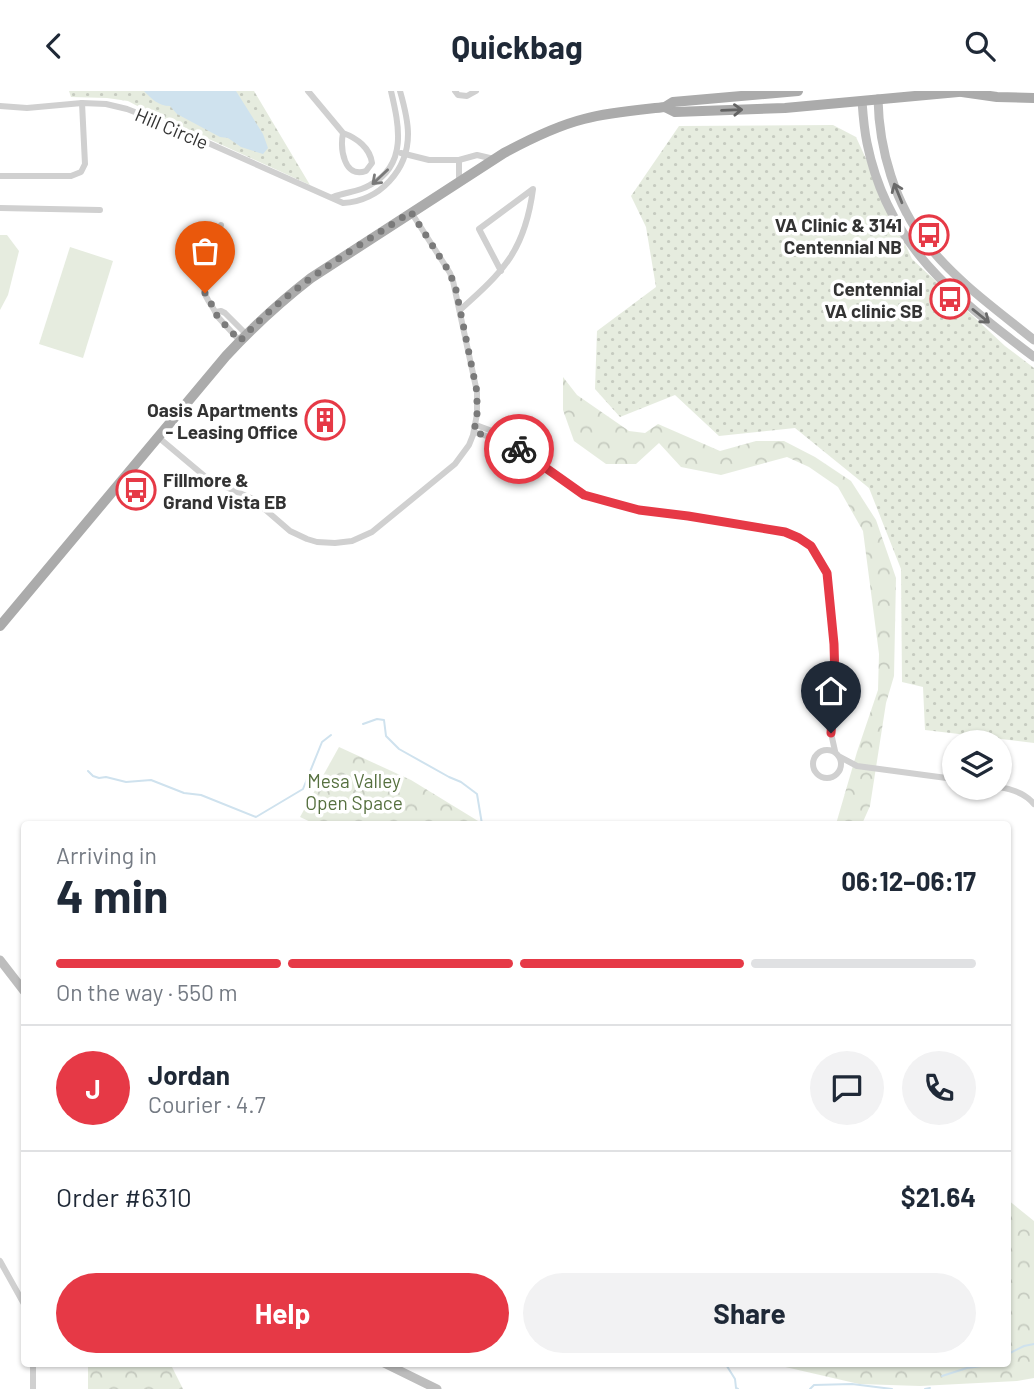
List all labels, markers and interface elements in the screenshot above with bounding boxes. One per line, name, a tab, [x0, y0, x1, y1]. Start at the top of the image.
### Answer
icon: back	[35, 27, 73, 65]
text: Quickbag	[451, 27, 583, 65]
icon: search	[961, 27, 999, 65]
street label: Hill Circle	[132, 102, 212, 154]
one-way arrow	[721, 104, 744, 117]
one-way arrow	[371, 169, 389, 185]
one-way arrow	[891, 183, 904, 204]
place label: VA Clinic & 3141 Centennial NB	[775, 213, 902, 258]
bus stop icon: VA Clinic & 3141 Centennial NB	[908, 214, 950, 256]
pin	[175, 221, 235, 293]
icon: bag	[186, 232, 224, 270]
place label: Centennial VA clinic SB	[825, 277, 923, 322]
bus stop icon: Centennial VA clinic SB	[929, 278, 971, 320]
one-way arrow	[971, 309, 989, 324]
place label: Oasis Apartments - Leasing Office	[147, 398, 298, 443]
building icon: Oasis Apartments - Leasing Office	[304, 399, 346, 441]
courier	[484, 414, 554, 484]
icon: bike	[500, 430, 538, 468]
place label: Fillmore & Grand Vista EB	[163, 468, 287, 513]
bus stop icon: Fillmore & Grand Vista EB	[115, 469, 157, 511]
pin	[801, 661, 861, 733]
icon: home	[812, 672, 850, 710]
map controls	[942, 730, 1012, 800]
button: layers	[942, 730, 1012, 800]
park label: Mesa Valley Open Space	[305, 769, 403, 814]
text: Arriving in	[56, 841, 157, 869]
text: 06:12–06:17	[841, 865, 976, 896]
text: 4 min	[56, 867, 168, 922]
text: On the way · 550 m	[56, 978, 238, 1006]
button: chat	[810, 1051, 884, 1125]
button: phone	[902, 1051, 976, 1125]
text: Jordan	[148, 1059, 230, 1090]
text: J	[85, 1073, 101, 1104]
text: Courier · 4.7	[148, 1090, 266, 1118]
text: Order #6310	[56, 1181, 192, 1212]
text: $21.64	[901, 1181, 976, 1212]
button: Help	[56, 1273, 509, 1353]
button: Share	[523, 1273, 976, 1353]

